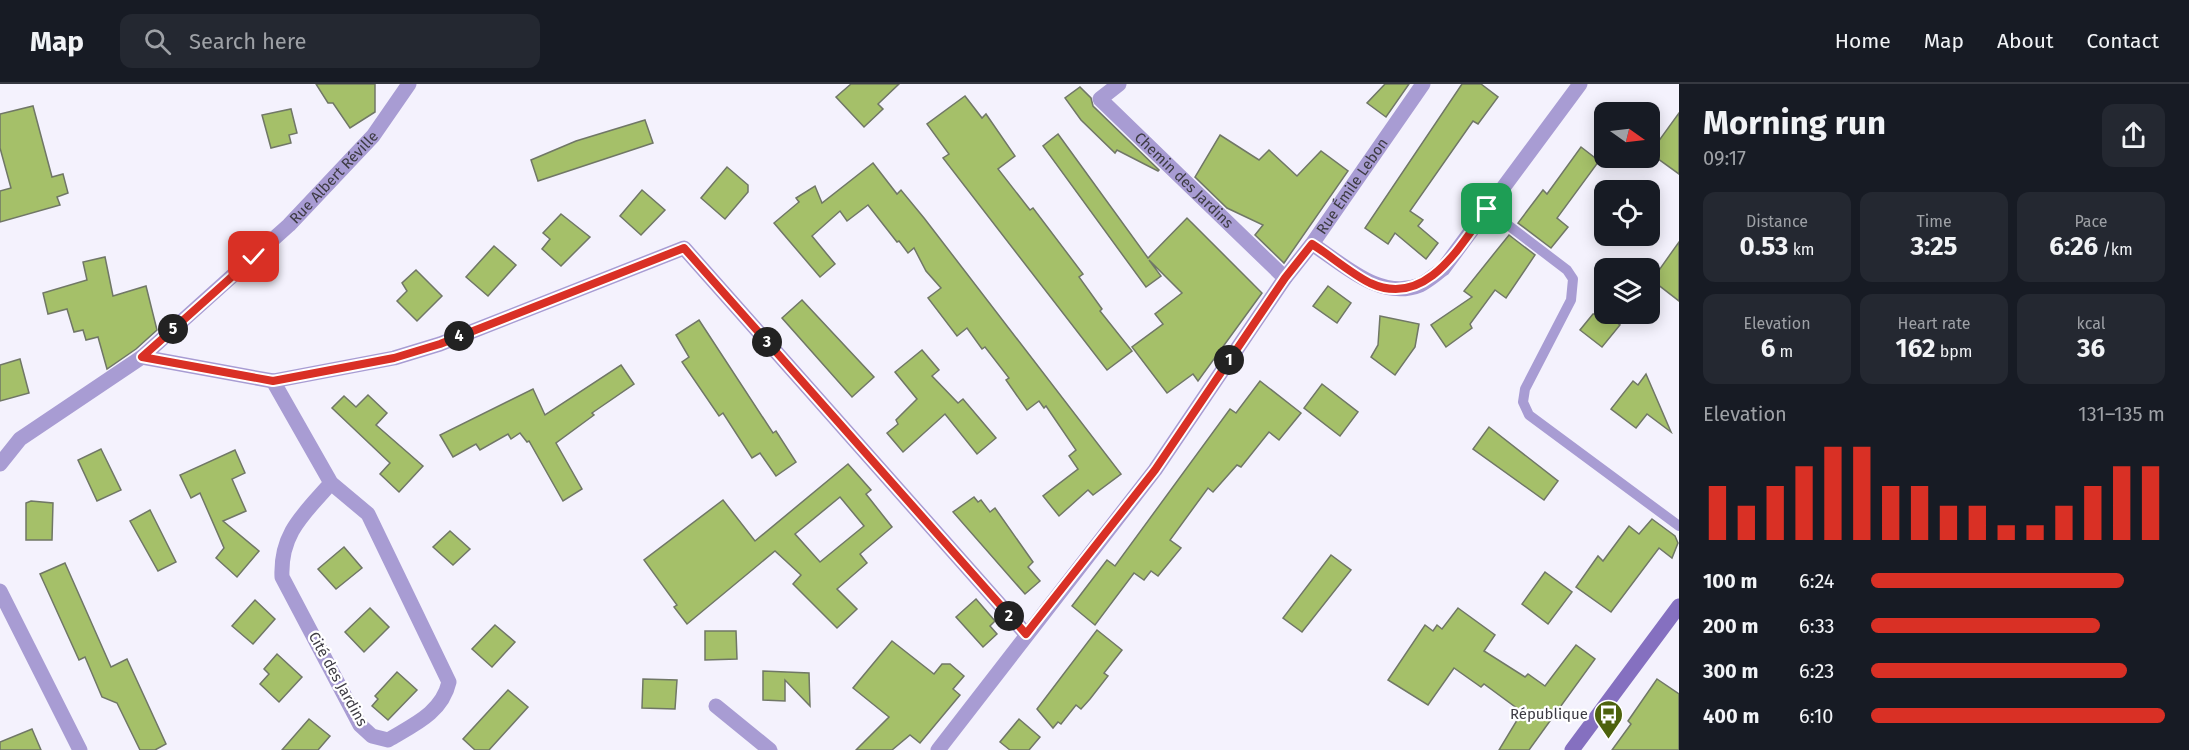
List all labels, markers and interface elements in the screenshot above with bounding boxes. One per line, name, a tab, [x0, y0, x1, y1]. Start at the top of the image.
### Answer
search box	[120, 14, 540, 68]
text: Map	[30, 25, 84, 58]
icon: search	[141, 25, 174, 58]
text: Search here	[189, 28, 307, 55]
text: Home	[1835, 28, 1891, 54]
text: Map	[1924, 28, 1964, 54]
text: About	[1997, 28, 2054, 54]
text: Contact	[2087, 28, 2159, 54]
north arrow	[1594, 102, 1660, 168]
map controls	[1594, 102, 1660, 324]
text: Morning run	[1703, 103, 1886, 143]
button: share	[2102, 104, 2165, 167]
street label: Rue Albert Réville	[286, 127, 382, 228]
street label: Chemin des Jardins	[1131, 128, 1237, 232]
street label: Rue Émile Lebon	[1312, 134, 1392, 238]
text: 09:17	[1703, 146, 1746, 170]
button: locate	[1594, 180, 1660, 246]
pin	[1461, 183, 1512, 234]
icon: arrive	[1470, 192, 1503, 225]
text: Distance	[1746, 212, 1808, 231]
text: Time	[1916, 212, 1952, 231]
text: Pace	[2074, 212, 2108, 231]
pin	[228, 231, 279, 282]
text: 0.53	[1739, 231, 1788, 262]
text: 3:25	[1910, 231, 1958, 262]
text: 6:26	[2049, 231, 2098, 262]
icon: check	[237, 240, 270, 273]
text: km	[1788, 240, 1815, 259]
text: /km	[2098, 240, 2133, 259]
button: layers	[1594, 258, 1660, 324]
pin: 5	[158, 314, 188, 344]
text: Elevation	[1743, 314, 1811, 333]
text: Heart rate	[1898, 314, 1970, 333]
text: kcal	[2077, 314, 2105, 333]
text: 5	[169, 319, 177, 338]
pin: 4	[444, 321, 474, 351]
text: 4	[454, 326, 464, 345]
pin: 3	[752, 327, 782, 357]
text: 3	[763, 332, 771, 351]
text: 6	[1761, 333, 1775, 364]
text: 162	[1896, 333, 1935, 364]
text: 36	[2077, 333, 2105, 364]
text: m	[1775, 342, 1793, 361]
text: bpm	[1935, 342, 1972, 361]
pin: 1	[1214, 345, 1244, 375]
text: 1	[1225, 350, 1233, 369]
text: Elevation	[1703, 402, 1787, 426]
text: 131–135 m	[2078, 402, 2165, 426]
text: 100 m	[1703, 569, 1757, 593]
text: 6:24	[1799, 569, 1834, 593]
pin: 2	[994, 601, 1024, 631]
text: 2	[1005, 606, 1013, 625]
text: 200 m	[1703, 614, 1758, 638]
text: 6:33	[1799, 614, 1835, 638]
street label: Cité des Jardins	[305, 629, 371, 729]
text: 300 m	[1703, 659, 1758, 683]
text: 6:23	[1799, 659, 1834, 683]
bus stop icon: République	[1593, 698, 1625, 740]
text: 400 m	[1703, 704, 1759, 728]
text: 6:10	[1799, 704, 1833, 728]
place label: République	[1510, 705, 1588, 723]

